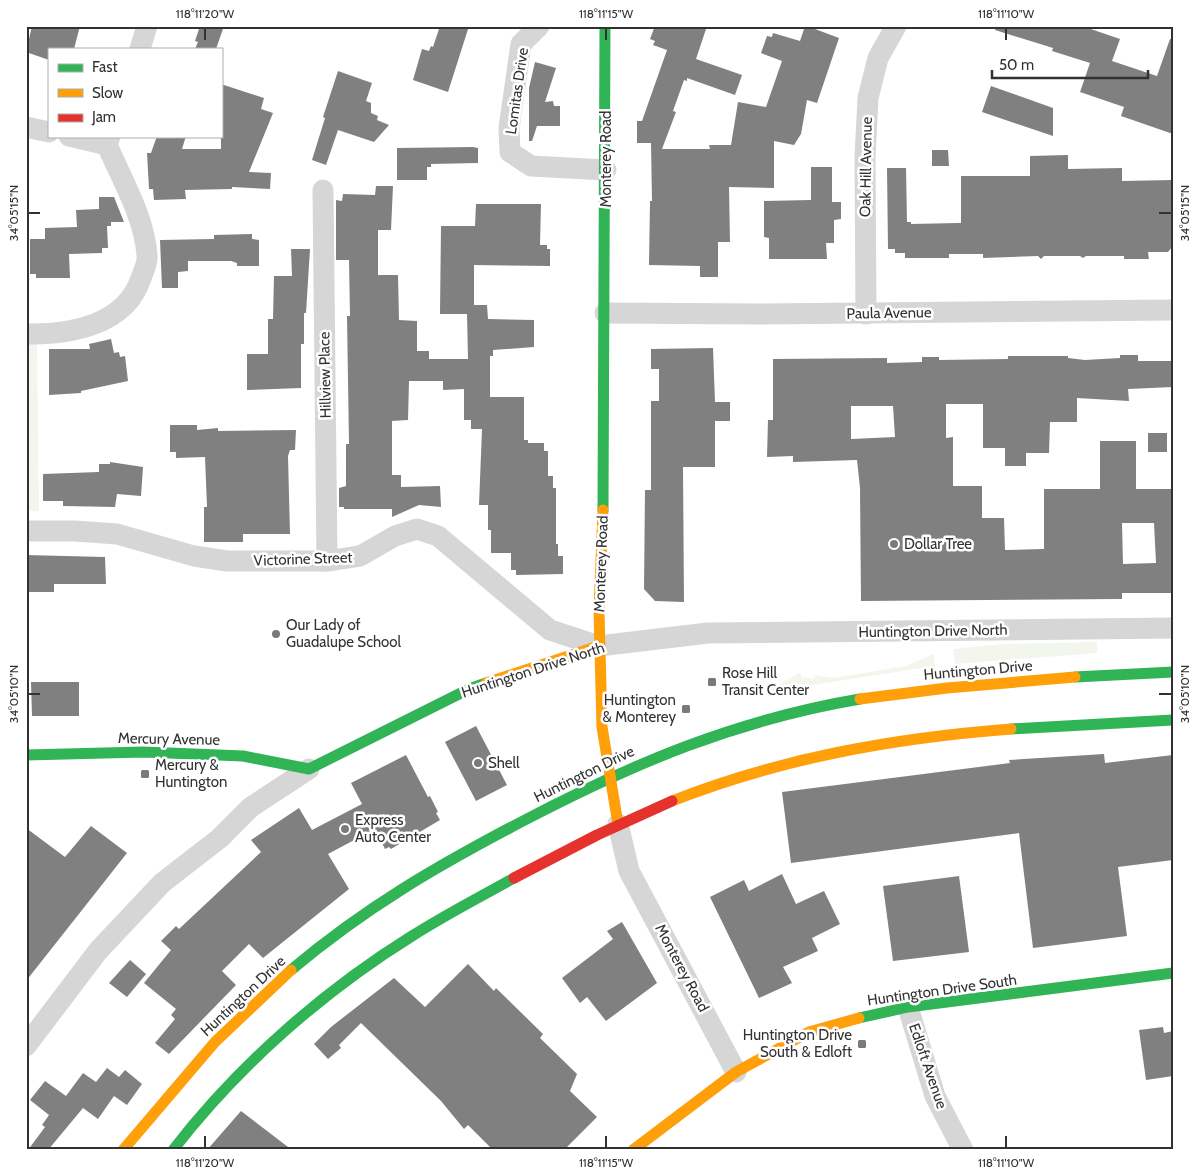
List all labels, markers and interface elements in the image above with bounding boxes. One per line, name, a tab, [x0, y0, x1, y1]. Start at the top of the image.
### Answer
text: 118°11'20"W	[176, 6, 235, 21]
text: 118°11'15"W	[579, 6, 634, 21]
text: 118°11'10"W	[978, 6, 1035, 21]
street label: Lomitas Drive	[502, 46, 532, 136]
legend	[48, 48, 222, 138]
scale bar	[992, 48, 1148, 80]
text: 50 m	[999, 56, 1034, 74]
text: Fast	[92, 58, 117, 76]
text: Slow	[92, 84, 123, 102]
text: Jam	[91, 108, 116, 126]
street label: Monterey Road	[597, 111, 615, 207]
street label: Oak Hill Avenue	[856, 116, 876, 217]
text: 34°05'15"N	[6, 185, 21, 241]
text: 34°05'15"N	[1177, 185, 1192, 241]
street label: Paula Avenue	[846, 303, 932, 323]
street label: Hillview Place	[315, 331, 335, 419]
street label: Monterey Road	[590, 515, 612, 613]
place label: Dollar Tree	[904, 535, 972, 553]
marker: Dollar Tree	[888, 538, 900, 550]
street label: Victorine Street	[253, 548, 353, 570]
place label: Our Lady of Guadalupe School	[286, 616, 402, 651]
street label: Huntington Drive North	[858, 621, 1008, 641]
marker: Our Lady of Guadalupe School	[270, 628, 282, 640]
street label: Huntington Drive North	[459, 638, 607, 702]
street label: Huntington Drive	[923, 656, 1034, 684]
place label: Rose Hill Transit Center	[722, 664, 809, 699]
text: 34°05'10"N	[6, 665, 21, 723]
text: 34°05'10"N	[1177, 665, 1192, 723]
marker: Rose Hill Transit Center	[706, 676, 718, 688]
place label: Huntington & Monterey	[603, 691, 676, 726]
marker: Huntington & Monterey	[680, 703, 692, 715]
street label: Mercury Avenue	[118, 729, 221, 749]
street label: Huntington Drive	[531, 742, 637, 806]
place label: Shell	[488, 754, 520, 772]
place label: Mercury & Huntington	[155, 756, 227, 791]
marker: Shell	[472, 757, 484, 769]
marker: Mercury & Huntington	[139, 768, 151, 780]
place label: Express Auto Center	[355, 811, 431, 846]
marker: Express Auto Center	[339, 823, 351, 835]
street label: Monterey Road	[651, 921, 713, 1015]
street label: Huntington Drive	[197, 952, 289, 1040]
street label: Huntington Drive South	[866, 971, 1018, 1009]
street label: Edloft Avenue	[905, 1021, 951, 1111]
place label: Huntington Drive South & Edloft	[743, 1026, 852, 1061]
marker: Huntington Drive South & Edloft	[856, 1038, 868, 1050]
text: 118°11'20"W	[176, 1155, 235, 1170]
text: 118°11'15"W	[579, 1155, 634, 1170]
text: 118°11'10"W	[978, 1155, 1035, 1170]

